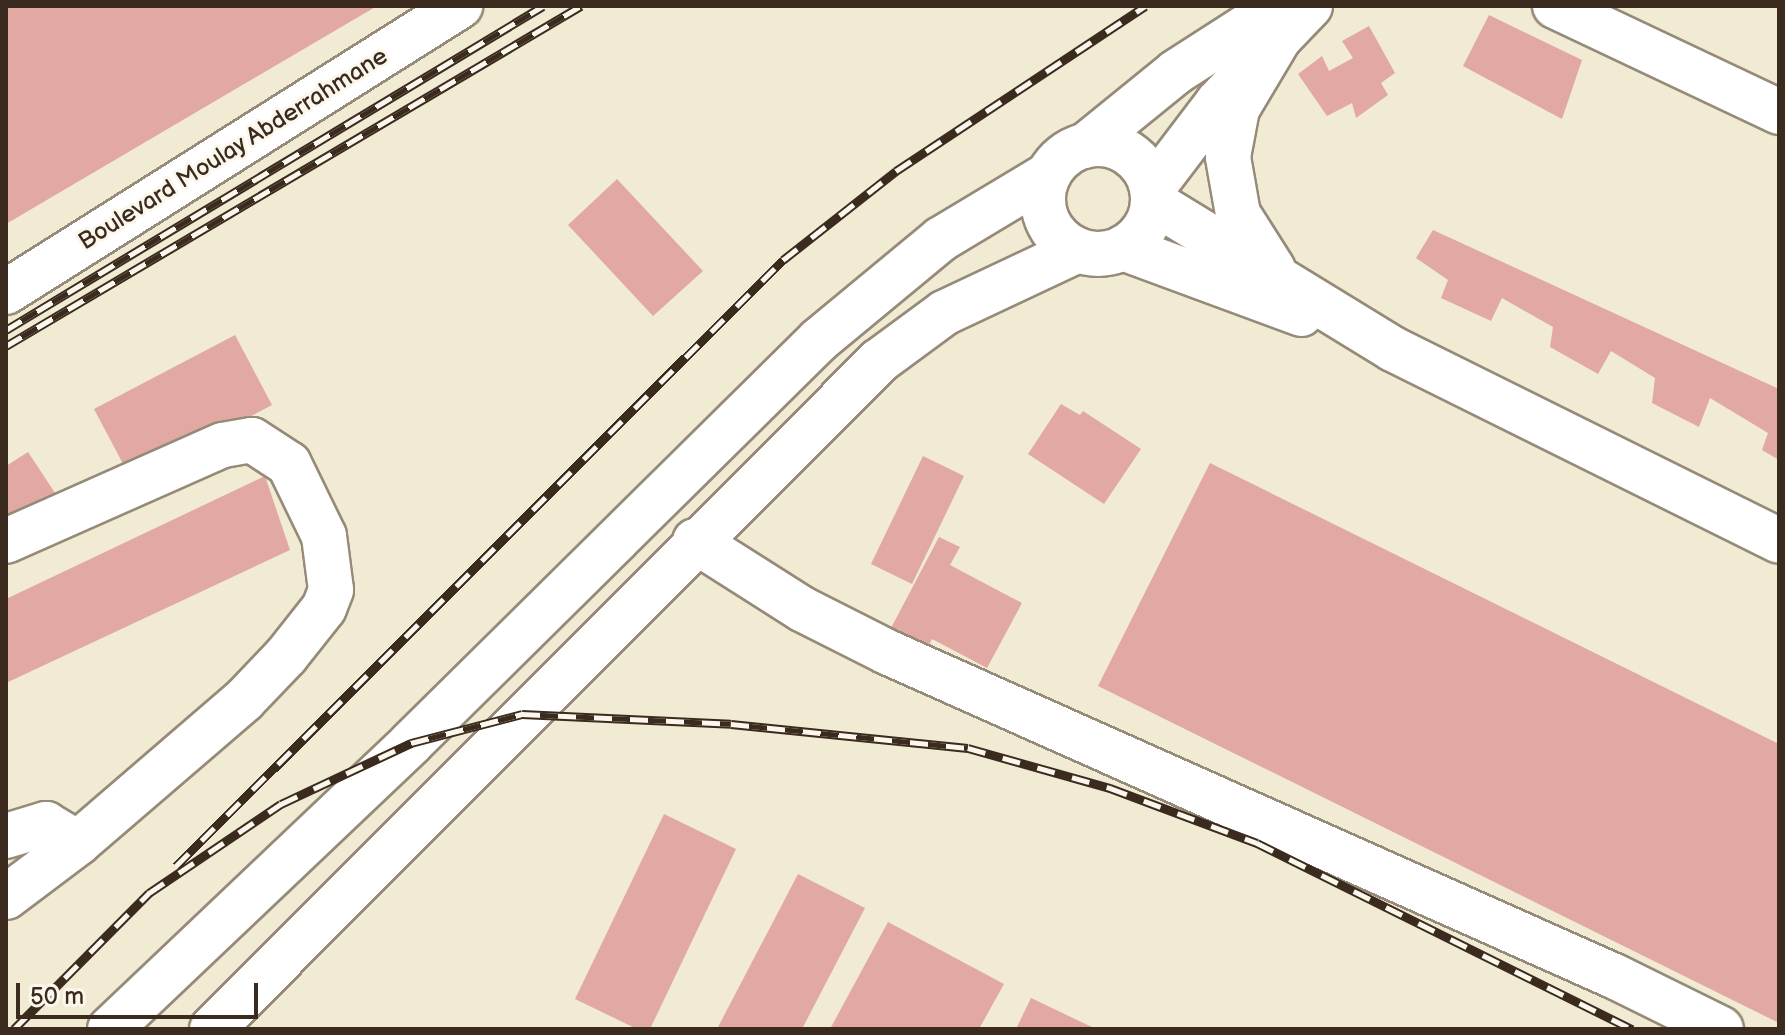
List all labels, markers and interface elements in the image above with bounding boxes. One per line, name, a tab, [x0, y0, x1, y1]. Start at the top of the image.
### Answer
street label: Boulevard Moulay Abderrahmane	[73, 41, 393, 257]
scale bar	[20, 967, 262, 1017]
text: 50 m	[30, 982, 84, 1011]

